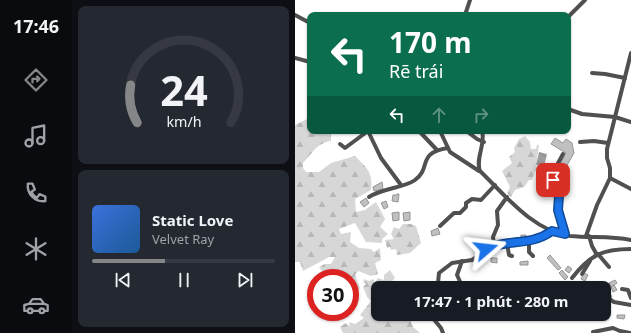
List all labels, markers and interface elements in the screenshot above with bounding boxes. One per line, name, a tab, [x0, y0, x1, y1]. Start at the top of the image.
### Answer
text: 17:46	[13, 14, 59, 38]
text: 170 m	[389, 23, 472, 61]
icon: left	[323, 28, 375, 80]
text: Rẽ trái	[389, 59, 443, 83]
text: 24	[160, 62, 207, 118]
icon: directions	[22, 66, 50, 94]
icon: left	[386, 104, 408, 126]
icon: ahead	[428, 104, 450, 126]
icon: right	[470, 104, 492, 126]
text: km/h	[166, 111, 201, 130]
icon: music	[22, 122, 50, 150]
pin	[536, 163, 570, 197]
icon: arrive	[542, 169, 564, 191]
icon: phone	[22, 179, 50, 207]
text: Static Love	[152, 210, 233, 230]
position arrow	[465, 228, 507, 270]
text: Velvet Ray	[152, 230, 214, 248]
icon: climate	[22, 235, 50, 263]
icon: previous	[112, 269, 134, 291]
icon: pause	[173, 269, 195, 291]
icon: next	[234, 269, 256, 291]
speed limit sign: 30	[307, 269, 359, 321]
icon: car	[22, 291, 50, 319]
text: 17:47 · 1 phút · 280 m	[414, 291, 568, 311]

